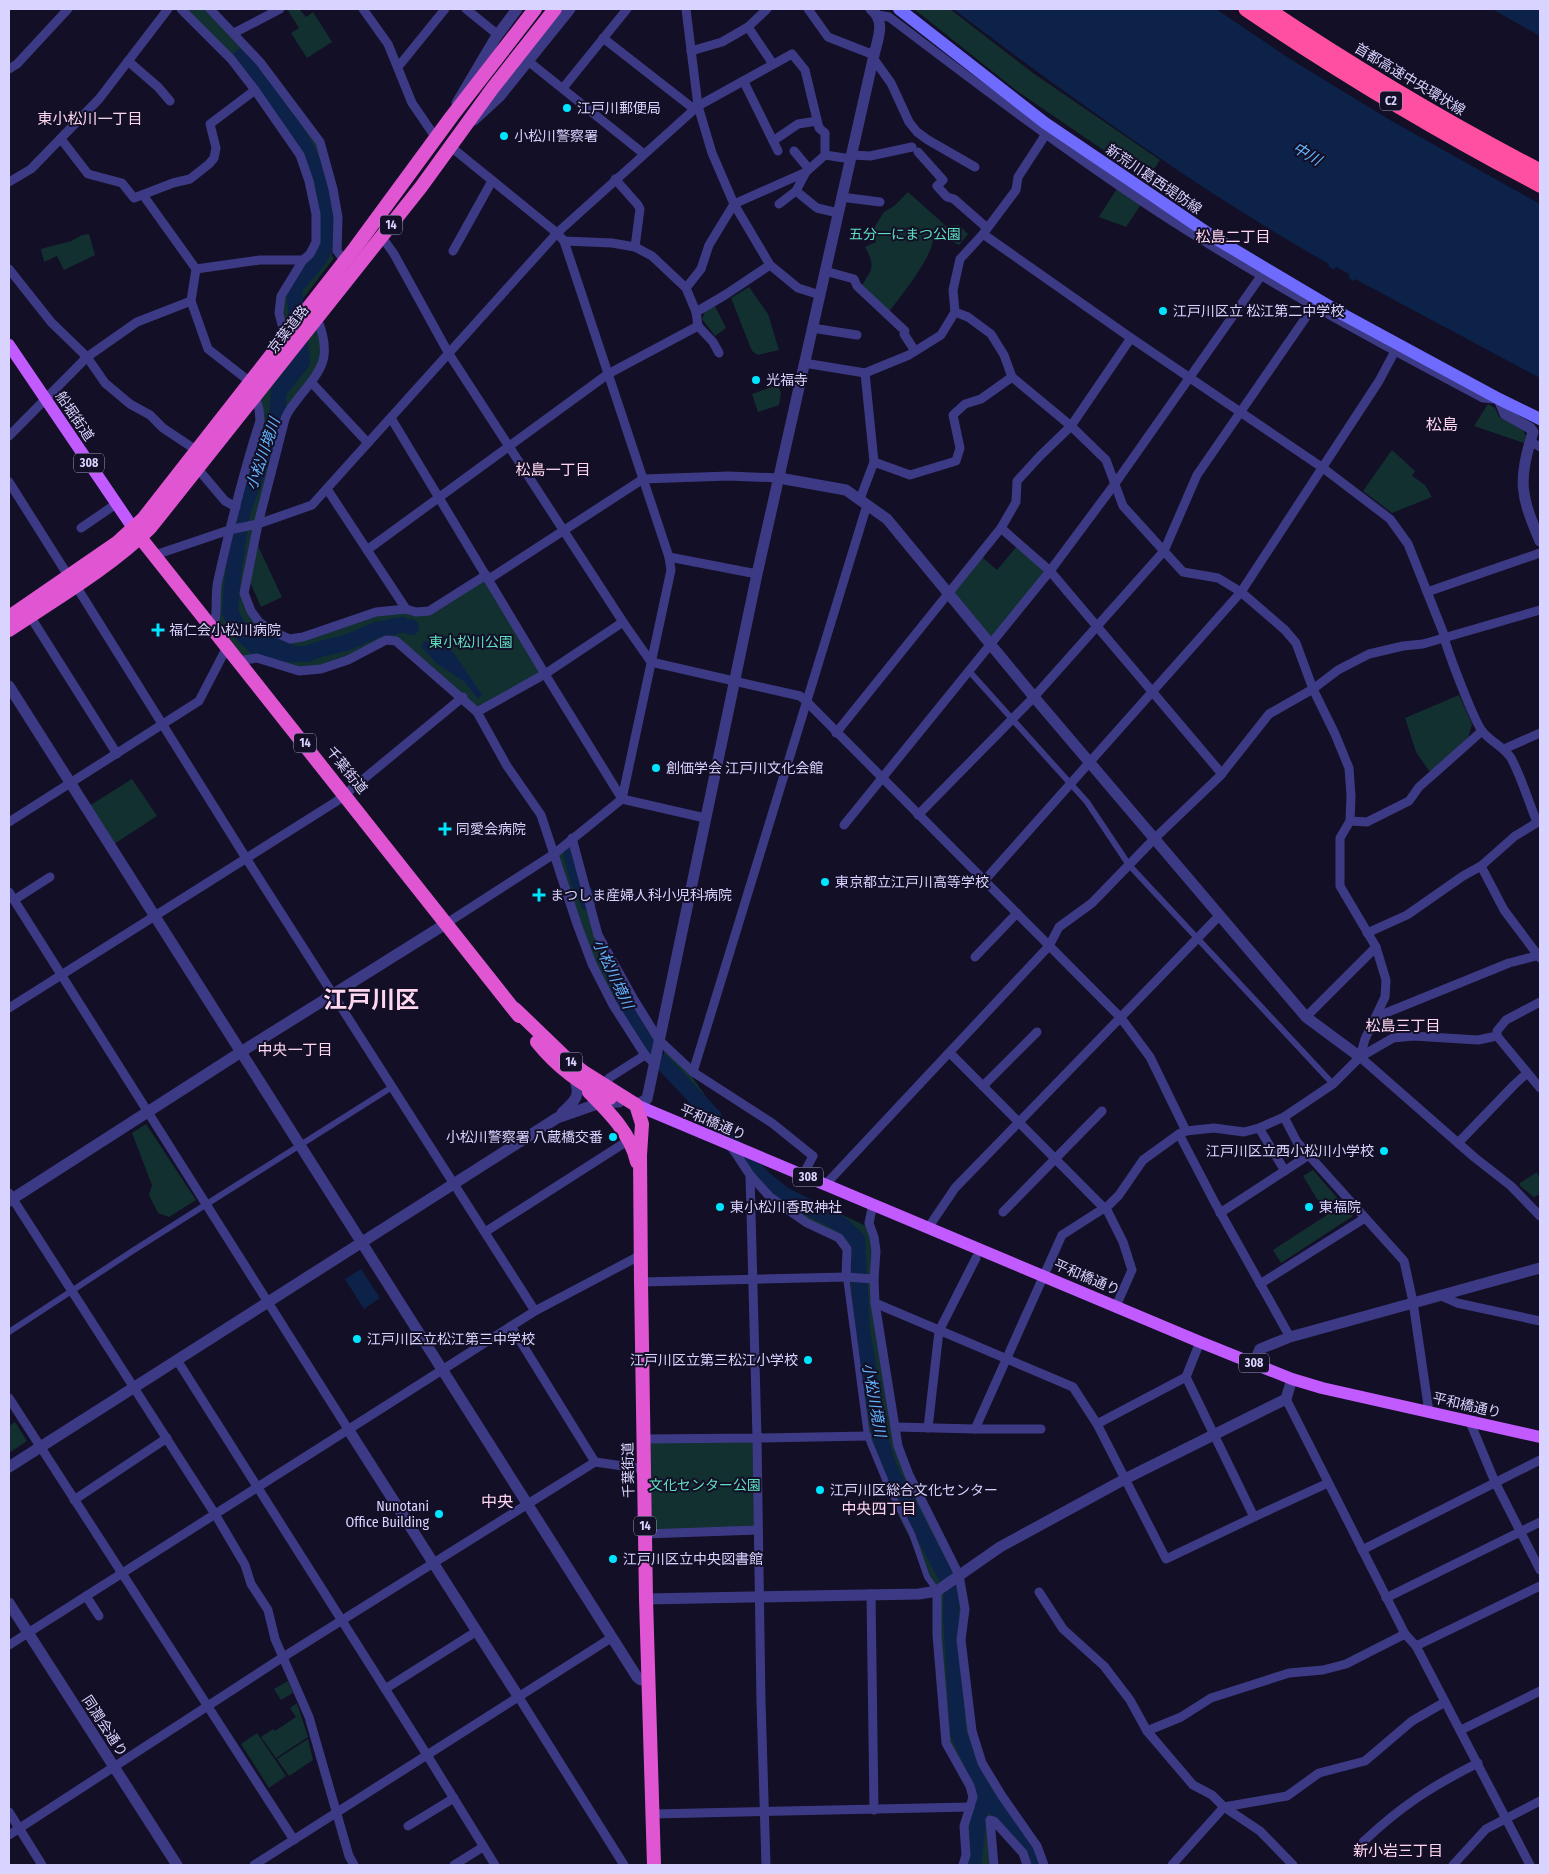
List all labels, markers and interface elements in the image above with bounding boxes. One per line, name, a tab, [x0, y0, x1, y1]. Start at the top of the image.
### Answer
street label: 首都高速中央環状線	[1351, 40, 1468, 119]
road number: C2	[1380, 92, 1402, 110]
place label: 江戸川郵便局	[577, 100, 661, 117]
marker: 江戸川郵便局	[561, 102, 573, 114]
district label: 東小松川一丁目	[37, 110, 143, 128]
place label: 小松川警察署	[514, 128, 598, 145]
marker: 小松川警察署	[498, 130, 510, 142]
water label: 中川	[1290, 139, 1326, 170]
street label: 新荒川葛西堤防線	[1103, 141, 1205, 218]
road number: 14	[380, 216, 402, 234]
park label: 五分一にまつ公園	[849, 226, 961, 243]
district label: 松島二丁目	[1195, 228, 1271, 246]
street label: 京葉道路	[264, 302, 312, 357]
place label: 江戸川区立 松江第二中学校	[1173, 303, 1344, 320]
marker: 江戸川区立 松江第二中学校	[1157, 305, 1169, 317]
place label: 光福寺	[766, 372, 808, 389]
marker: 光福寺	[750, 374, 762, 386]
street label: 船堀街道	[52, 388, 97, 444]
water label: 小松川境川	[242, 414, 284, 492]
district label: 松島	[1426, 415, 1458, 434]
road number: 308	[74, 453, 104, 472]
district label: 松島一丁目	[515, 461, 591, 479]
place label: 福仁会小松川病院	[169, 622, 281, 639]
marker: 福仁会小松川病院	[151, 623, 165, 637]
park label: 東小松川公園	[429, 634, 513, 651]
road number: 14	[294, 734, 316, 752]
street label: 千葉街道	[322, 743, 371, 797]
place label: 創価学会 江戸川文化会館	[666, 760, 823, 777]
marker: 創価学会 江戸川文化会館	[650, 762, 662, 774]
place label: 同愛会病院	[456, 821, 526, 838]
marker: 同愛会病院	[438, 822, 452, 836]
place label: 東京都立江戸川高等学校	[835, 874, 989, 891]
marker: 東京都立江戸川高等学校	[819, 876, 831, 888]
place label: まつしま産婦人科小児科病院	[550, 887, 732, 904]
marker: まつしま産婦人科小児科病院	[532, 888, 546, 902]
water label: 小松川境川	[589, 936, 638, 1014]
district label: 江戸川区	[323, 986, 419, 1014]
district label: 松島三丁目	[1365, 1017, 1441, 1035]
district label: 中央一丁目	[257, 1041, 333, 1059]
road number: 14	[560, 1052, 582, 1072]
street label: 平和橋通り	[677, 1101, 748, 1144]
place label: 小松川警察署 八蔵橋交番	[446, 1129, 603, 1146]
marker: 小松川警察署 八蔵橋交番	[607, 1131, 619, 1143]
place label: 江戸川区立西小松川小学校	[1206, 1143, 1374, 1160]
marker: 江戸川区立西小松川小学校	[1378, 1145, 1390, 1157]
road number: 308	[793, 1168, 823, 1186]
place label: 東小松川香取神社	[730, 1199, 842, 1216]
place label: 東福院	[1319, 1199, 1361, 1216]
marker: 東小松川香取神社	[714, 1201, 726, 1213]
marker: 東福院	[1303, 1201, 1315, 1213]
street label: 平和橋通り	[1051, 1256, 1122, 1299]
place label: 江戸川区立松江第三中学校	[367, 1331, 535, 1348]
marker: 江戸川区立松江第三中学校	[351, 1333, 363, 1345]
place label: 江戸川区立第三松江小学校	[630, 1352, 798, 1369]
marker: 江戸川区立第三松江小学校	[802, 1354, 814, 1366]
road number: 308	[1239, 1354, 1269, 1372]
water label: 小松川境川	[859, 1361, 890, 1440]
street label: 平和橋通り	[1431, 1389, 1503, 1422]
street label: 千葉街道	[620, 1442, 637, 1498]
park label: 文化センター公園	[649, 1477, 761, 1494]
place label: 江戸川区総合文化センター	[830, 1482, 998, 1499]
marker: 江戸川区総合文化センター	[814, 1484, 826, 1496]
district label: 中央	[481, 1492, 513, 1511]
place label: Nunotani Office Building	[346, 1498, 429, 1531]
district label: 中央四丁目	[841, 1500, 917, 1518]
marker: Nunotani Office Building	[433, 1508, 445, 1520]
road number: 14	[634, 1516, 656, 1535]
place label: 江戸川区立中央図書館	[623, 1551, 763, 1568]
marker: 江戸川区立中央図書館	[607, 1553, 619, 1565]
street label: 同潤会通り	[78, 1692, 131, 1760]
district label: 新小岩三丁目	[1353, 1842, 1443, 1860]

